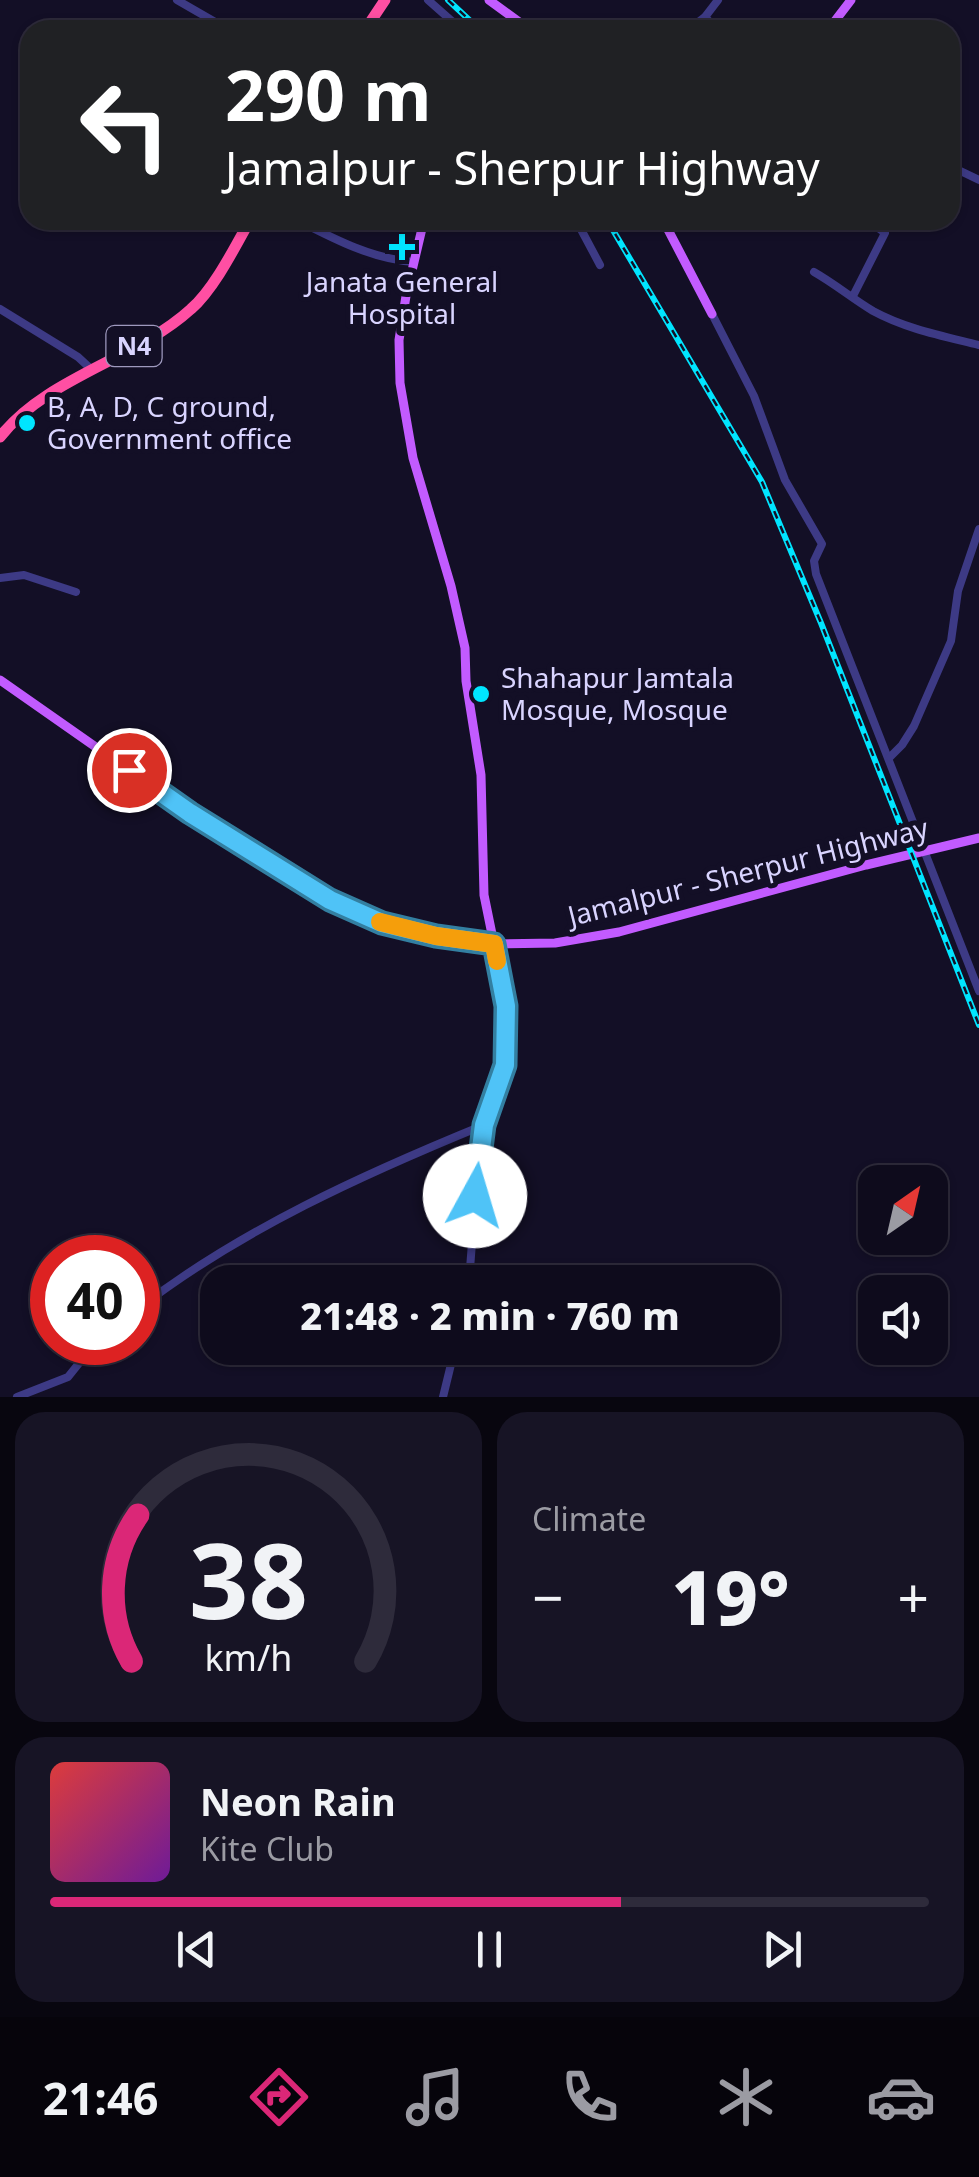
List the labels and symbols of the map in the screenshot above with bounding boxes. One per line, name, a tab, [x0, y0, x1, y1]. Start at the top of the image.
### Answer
marker: Janata General Hospital	[389, 234, 415, 260]
place label: Janata General Hospital	[303, 262, 498, 332]
road number: N4	[106, 326, 162, 366]
place label: B, A, D, C ground, Government office	[47, 387, 292, 457]
marker: B, A, D, C ground, Government office	[16, 412, 38, 434]
place label: Shahapur Jamtala Mosque, Mosque	[501, 658, 734, 728]
marker: Shahapur Jamtala Mosque, Mosque	[470, 683, 492, 705]
pin	[87, 728, 172, 813]
street label: Jamalpur - Sherpur Highway	[561, 808, 933, 935]
position arrow	[423, 1144, 527, 1248]
north arrow	[858, 1165, 948, 1255]
speed limit sign: 40	[30, 1235, 160, 1365]

